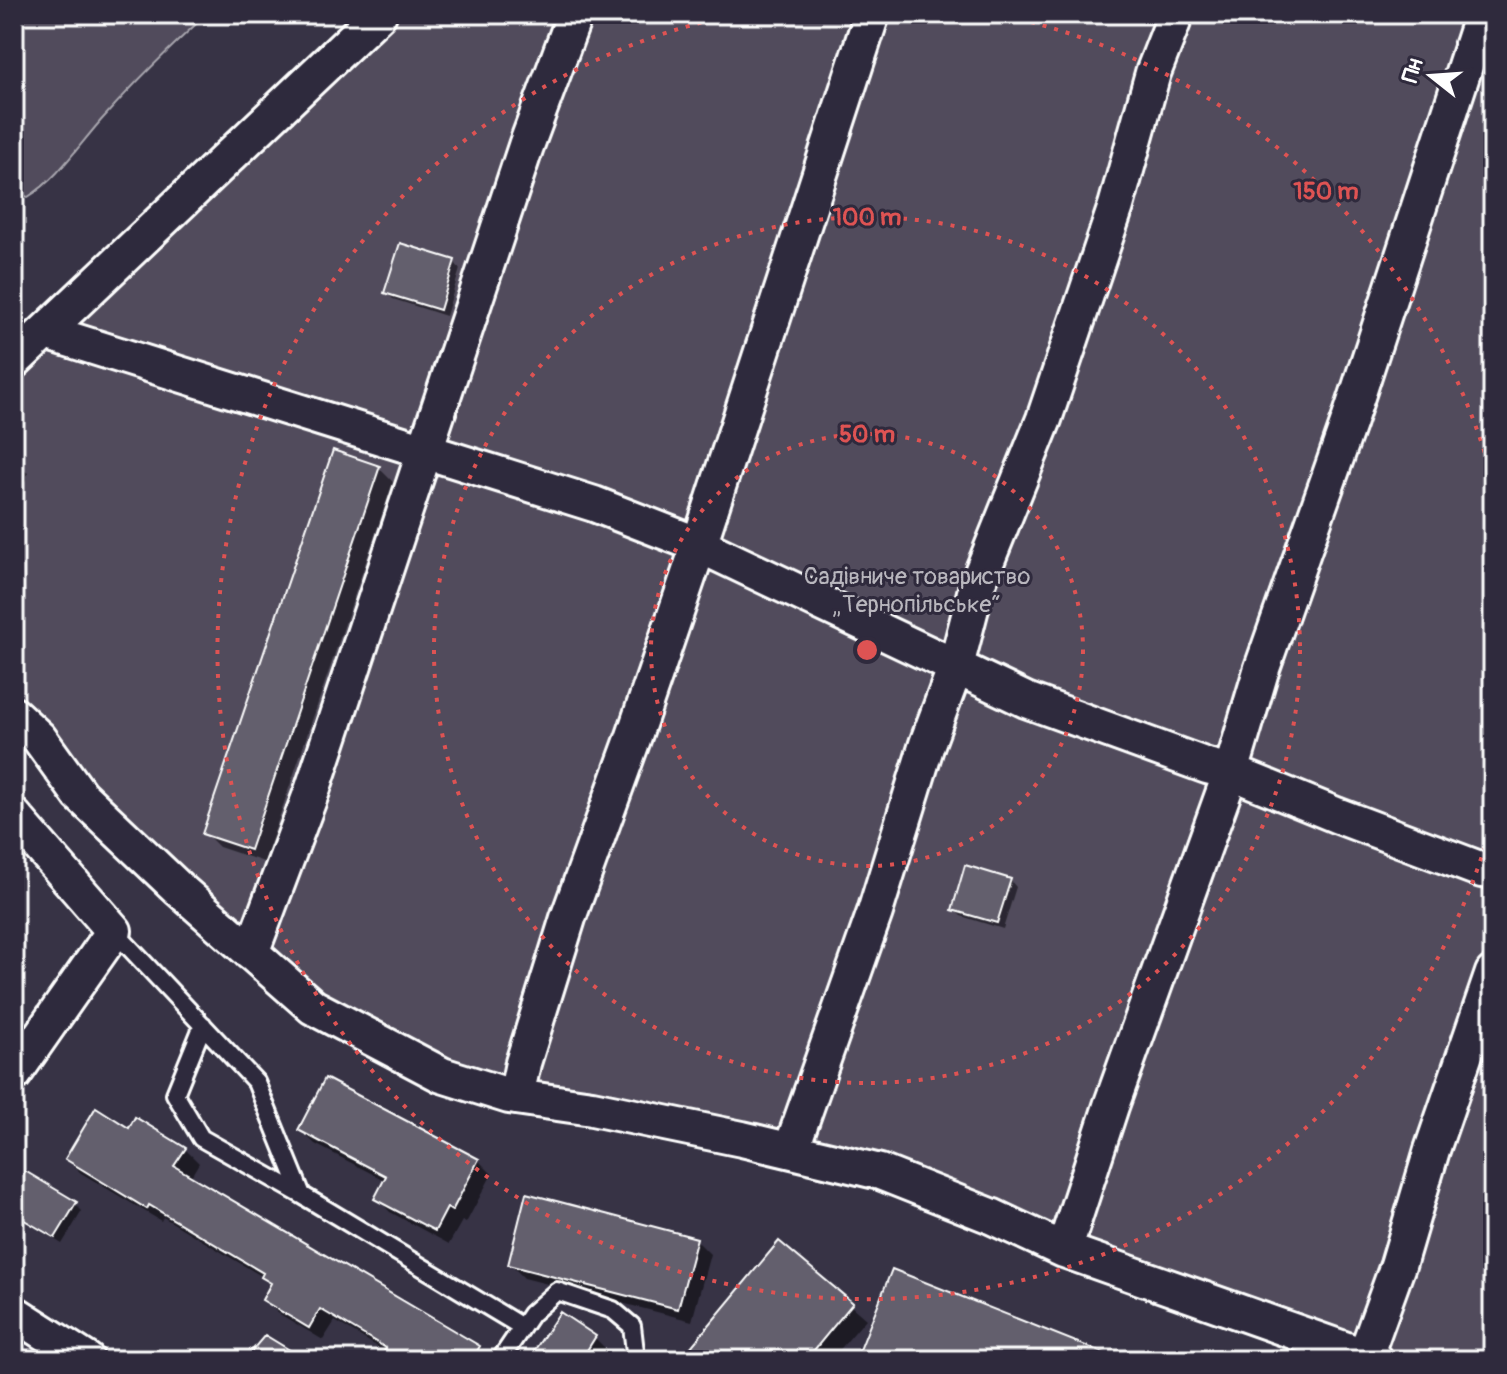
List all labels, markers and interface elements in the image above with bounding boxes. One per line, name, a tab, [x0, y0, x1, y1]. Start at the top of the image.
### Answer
north arrow	[1391, 36, 1471, 116]
text: Пн	[1396, 55, 1430, 86]
text: 150 m	[1293, 177, 1359, 206]
text: 100 m	[833, 203, 901, 232]
text: 50 m	[839, 420, 895, 449]
park label: Садівниче товариство „Тернопільське“	[804, 562, 1030, 619]
centre of rings	[853, 636, 881, 664]

